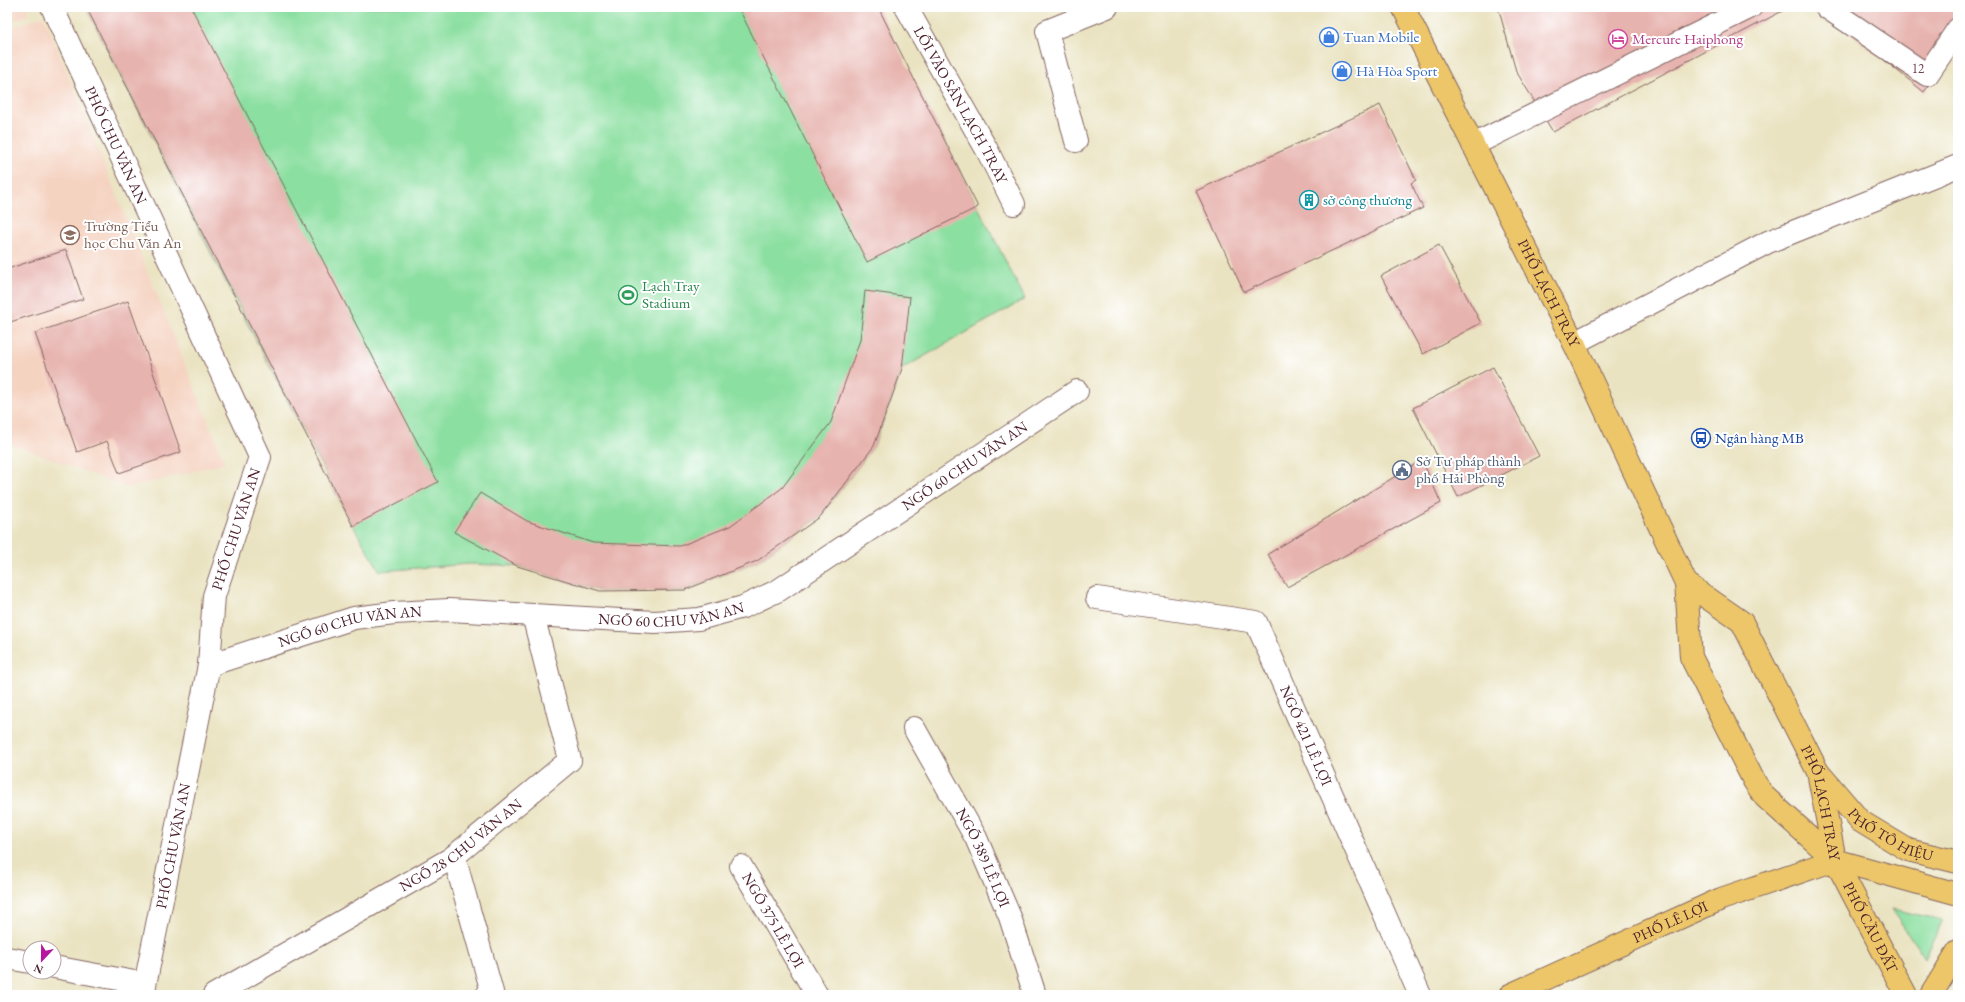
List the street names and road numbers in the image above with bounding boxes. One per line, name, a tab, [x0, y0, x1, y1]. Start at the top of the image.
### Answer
street label: LỐI VÀO SÂN LẠCH TRAY	[910, 23, 1013, 188]
street label: PHỐ CHU VĂN AN	[81, 83, 152, 207]
street label: PHỐ LẠCH TRAY	[1514, 236, 1585, 351]
street label: NGÕ 60 CHU VĂN AN	[898, 417, 1031, 514]
street label: PHỐ CHU VĂN AN	[207, 465, 264, 592]
street label: NGÕ 60 CHU VĂN AN	[598, 597, 746, 631]
street label: NGÕ 60 CHU VĂN AN	[276, 601, 422, 651]
street label: NGÕ 421 LÊ LỢI	[1276, 682, 1337, 789]
street label: PHỐ LẠCH TRAY	[1797, 742, 1845, 863]
street label: PHỐ CHU VĂN AN	[151, 781, 194, 910]
street label: NGÕ 28 CHU VĂN AN	[396, 794, 526, 895]
street label: NGÕ 389 LÊ LỢI	[952, 804, 1015, 910]
street label: PHỐ TÔ HIỆU	[1844, 804, 1935, 865]
street label: NGÕ 375 LÊ LỢI	[738, 869, 809, 971]
street label: PHỐ CẦU ĐẤT	[1839, 878, 1903, 976]
street label: PHỐ LÊ LỢI	[1629, 896, 1711, 947]

